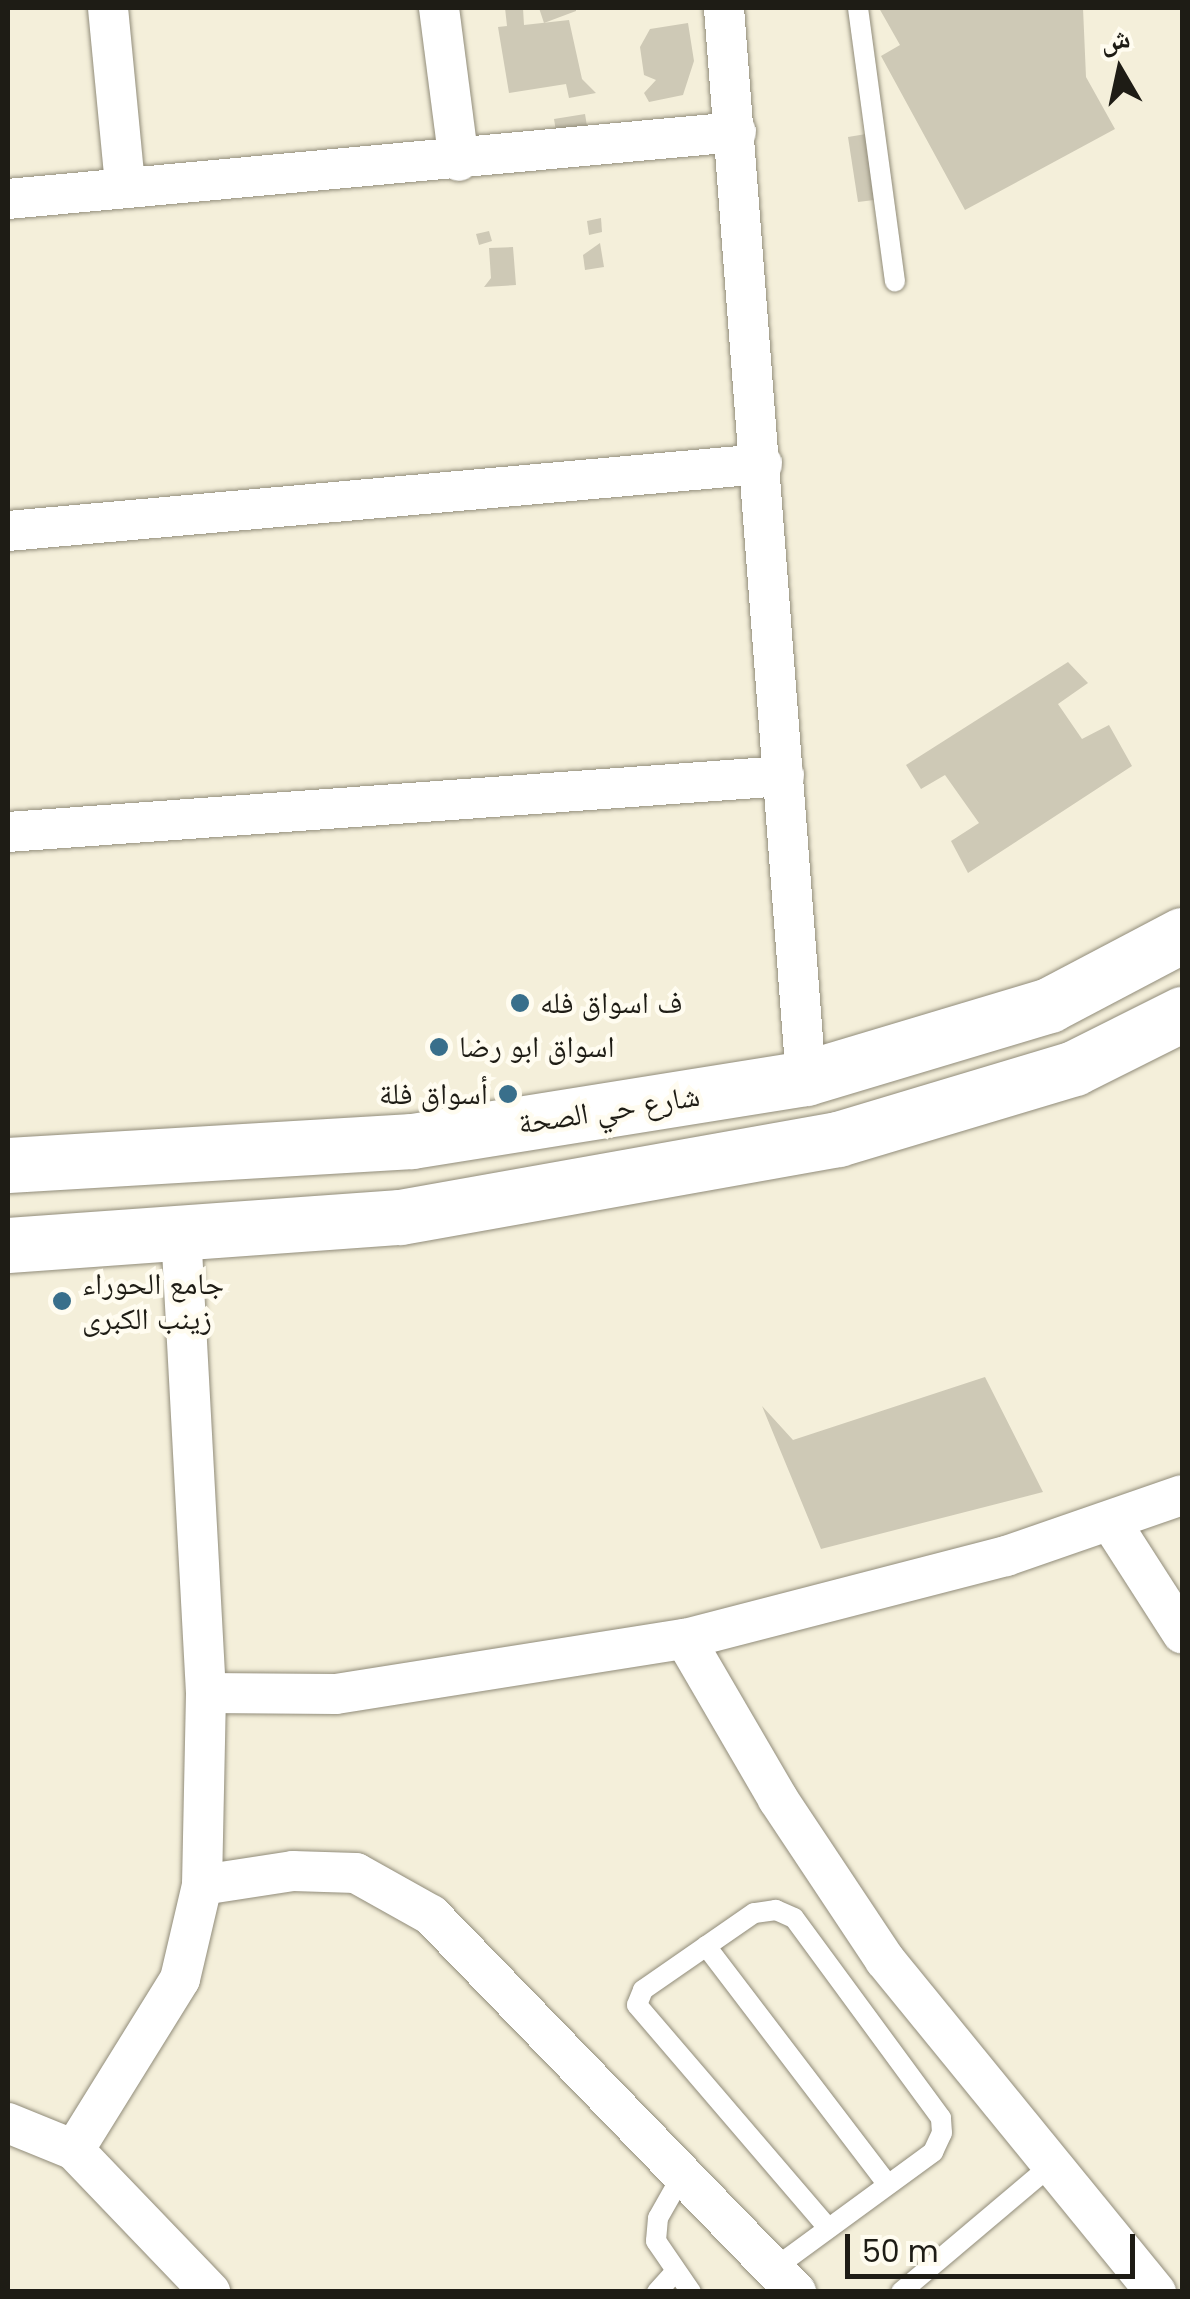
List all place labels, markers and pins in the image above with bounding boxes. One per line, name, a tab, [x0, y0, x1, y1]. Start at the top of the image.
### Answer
place label: ف اسواق فله	[540, 985, 682, 1021]
marker: ف اسواق فله	[509, 992, 531, 1014]
place label: اسواق ابو رضا	[459, 1029, 615, 1065]
marker: اسواق ابو رضا	[428, 1036, 450, 1058]
place label: أسواق فلة	[379, 1076, 488, 1112]
marker: أسواق فلة	[497, 1083, 519, 1105]
place label: جامع الحوراء زينب الكبرى	[82, 1266, 224, 1336]
marker: جامع الحوراء زينب الكبرى	[51, 1290, 73, 1312]

